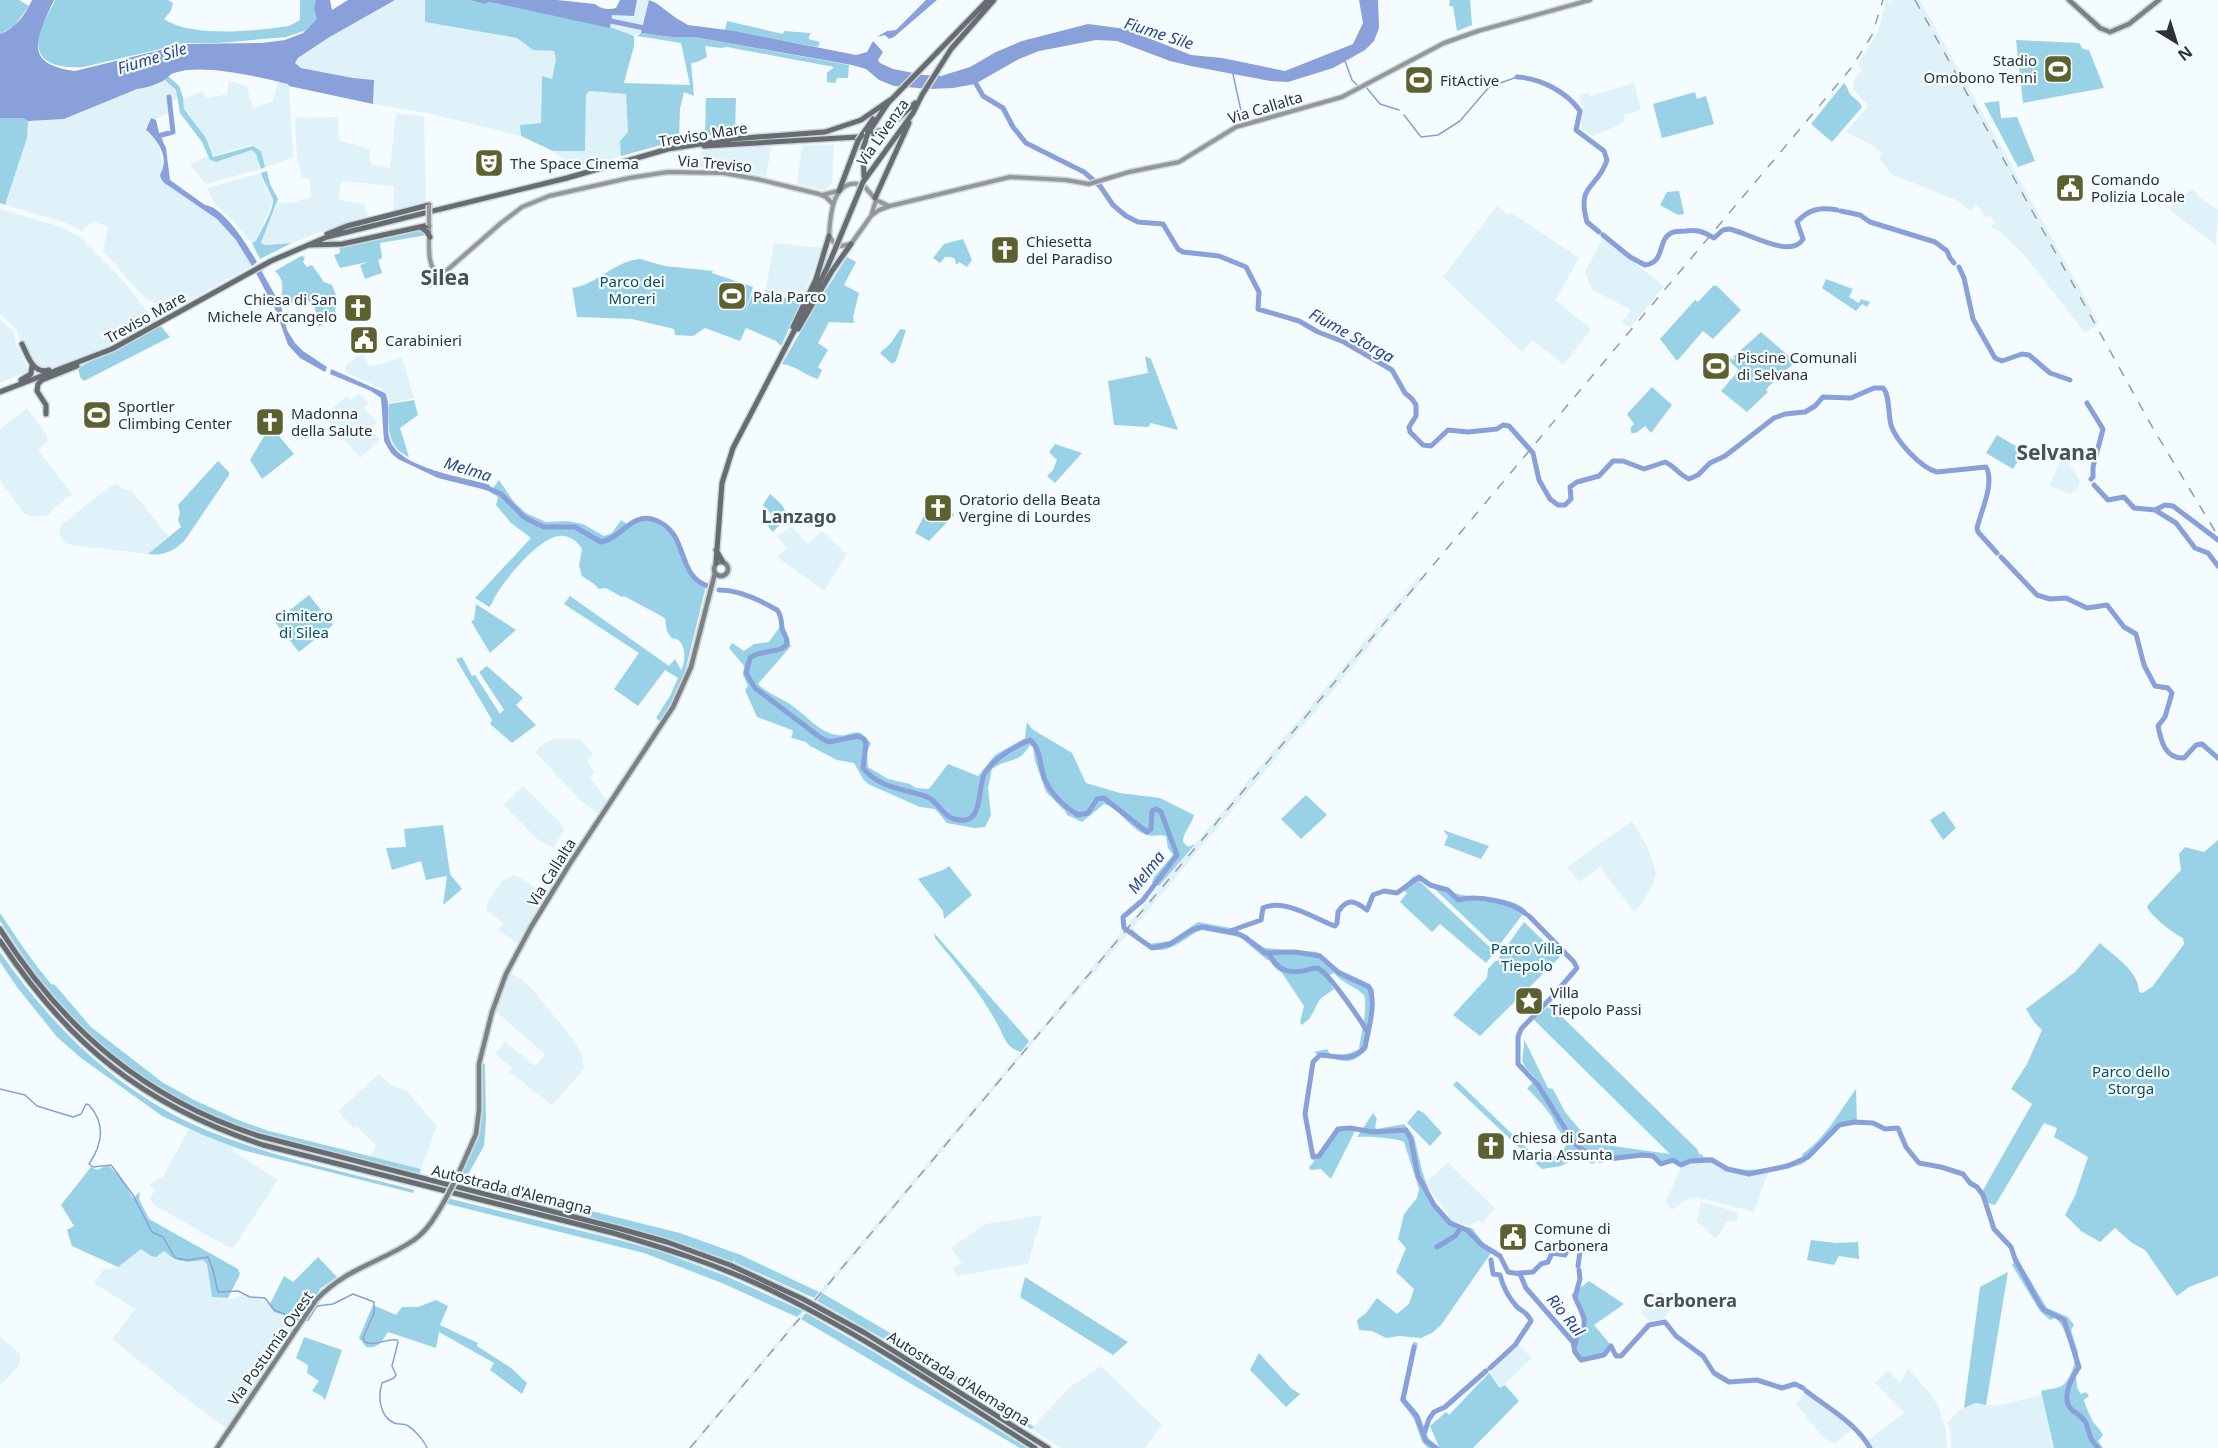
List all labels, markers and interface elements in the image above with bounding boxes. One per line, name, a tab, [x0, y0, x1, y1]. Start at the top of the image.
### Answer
water label: Fiume Sile	[1122, 11, 1196, 55]
north arrow	[2146, 12, 2206, 72]
water label: Fiume Sile	[115, 37, 189, 79]
text: N	[2173, 41, 2197, 66]
place label: Stadio Omobono Tenni	[1923, 50, 2037, 87]
sports icon: Stadio Omobono Tenni	[2042, 53, 2074, 85]
sports icon: FitActive	[1403, 64, 1435, 96]
place label: FitActive	[1440, 70, 1499, 90]
street label: Via Callalta	[1225, 86, 1305, 128]
street label: Via Livenza	[852, 94, 912, 170]
street label: Treviso Mare	[657, 117, 749, 151]
theatre icon: The Space Cinema	[473, 147, 505, 179]
street label: Via Treviso	[677, 150, 753, 176]
place label: The Space Cinema	[510, 153, 639, 173]
place label: Comando Polizia Locale	[2091, 169, 2185, 206]
public building icon: Comando Polizia Locale	[2054, 172, 2086, 204]
place label: Chiesetta del Paradiso	[1026, 231, 1113, 268]
church icon: Chiesetta del Paradiso	[989, 234, 1021, 266]
district label: Silea	[420, 263, 470, 291]
park label: Parco dei Moreri	[599, 271, 665, 308]
sports icon: Pala Parco	[716, 280, 748, 312]
place label: Pala Parco	[753, 286, 826, 306]
street label: Treviso Mare	[101, 287, 189, 347]
place label: Chiesa di San Michele Arcangelo	[207, 289, 337, 326]
church icon: Chiesa di San Michele Arcangelo	[342, 292, 374, 324]
water label: Fiume Storga	[1305, 303, 1399, 367]
public building icon: Carabinieri	[348, 324, 380, 356]
place label: Carabinieri	[385, 330, 462, 350]
place label: Piscine Comunali di Selvana	[1737, 347, 1857, 384]
sports icon: Piscine Comunali di Selvana	[1700, 350, 1732, 382]
place label: Sportler Climbing Center	[118, 396, 232, 433]
sports icon: Sportler Climbing Center	[81, 399, 113, 431]
place label: Madonna della Salute	[291, 403, 372, 440]
church icon: Madonna della Salute	[254, 406, 286, 438]
district label: Selvana	[2016, 438, 2098, 466]
water label: Melma	[442, 451, 494, 487]
place label: Oratorio della Beata Vergine di Lourdes	[959, 489, 1101, 526]
church icon: Oratorio della Beata Vergine di Lourdes	[922, 492, 954, 524]
district label: Lanzago	[762, 504, 836, 528]
park label: cimitero di Silea	[275, 605, 333, 642]
street label: Via Callalta	[522, 834, 580, 910]
water label: Melma	[1122, 846, 1170, 898]
park label: Parco Villa Tiepolo	[1491, 938, 1563, 975]
place label: Villa Tiepolo Passi	[1550, 982, 1642, 1019]
place icon: Villa Tiepolo Passi	[1513, 985, 1545, 1017]
park label: Parco dello Storga	[2092, 1061, 2170, 1098]
place label: chiesa di Santa Maria Assunta	[1512, 1127, 1617, 1164]
church icon: chiesa di Santa Maria Assunta	[1475, 1130, 1507, 1162]
street label: Autostrada d'Alemagna	[430, 1159, 594, 1219]
place label: Comune di Carbonera	[1534, 1218, 1611, 1255]
public building icon: Comune di Carbonera	[1497, 1221, 1529, 1253]
street label: Via Postumia Ovest	[223, 1286, 317, 1409]
district label: Carbonera	[1643, 1288, 1737, 1312]
water label: Rio Rul	[1542, 1289, 1591, 1342]
street label: Autostrada d'Alemagna	[884, 1326, 1034, 1430]

